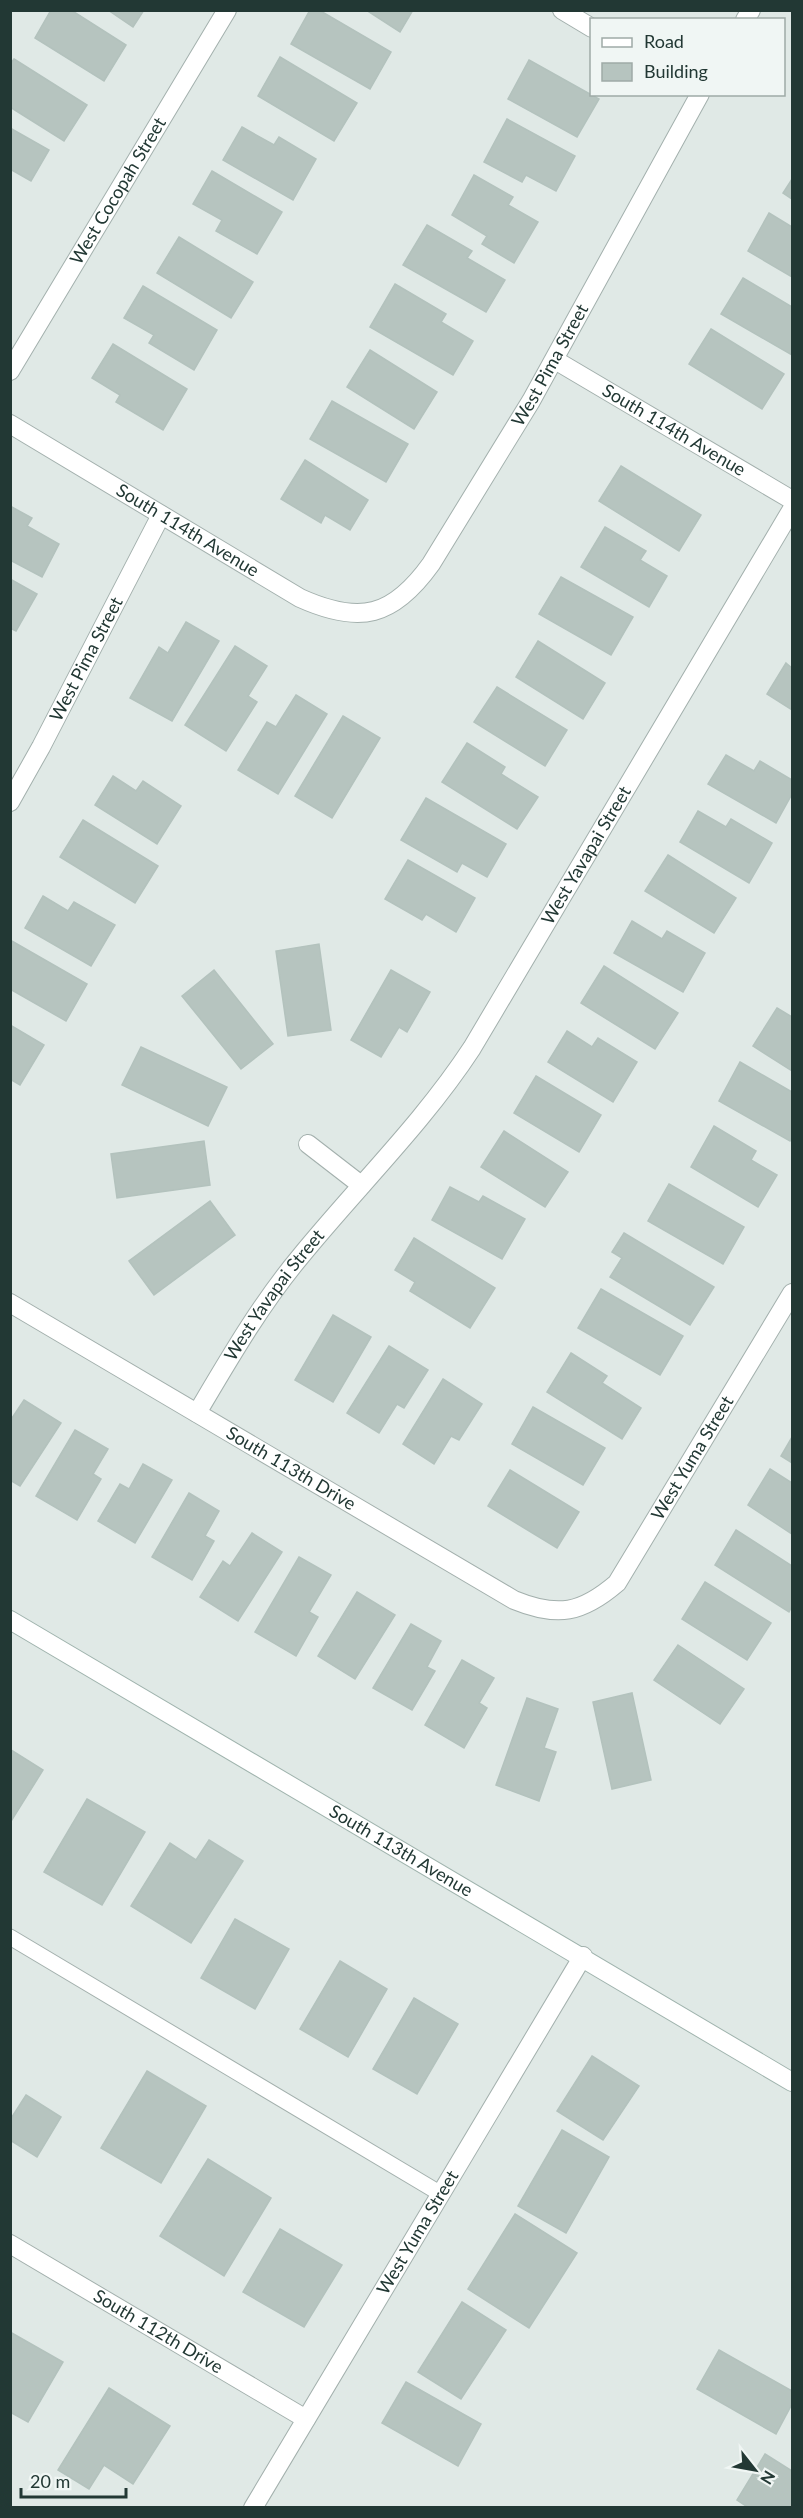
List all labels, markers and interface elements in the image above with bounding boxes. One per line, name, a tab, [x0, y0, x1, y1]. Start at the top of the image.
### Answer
legend	[590, 18, 785, 96]
text: Road	[644, 30, 684, 52]
text: Building	[644, 60, 708, 82]
street label: West Cocopah Street	[65, 112, 170, 268]
street label: West Pima Street	[506, 299, 593, 430]
street label: South 114th Avenue	[599, 379, 750, 480]
street label: South 114th Avenue	[113, 478, 263, 581]
street label: West Pima Street	[44, 592, 127, 725]
street label: West Yavapai Street	[536, 781, 635, 928]
street label: West Yavapai Street	[219, 1224, 329, 1364]
street label: West Yuma Street	[646, 1391, 738, 1523]
street label: South 113th Drive	[223, 1421, 360, 1514]
street label: South 113th Avenue	[326, 1799, 477, 1901]
street label: West Yuma Street	[371, 2165, 463, 2298]
street label: South 112th Drive	[90, 2284, 227, 2377]
north arrow	[725, 2440, 785, 2500]
scale bar	[21, 2461, 126, 2499]
text: N	[757, 2468, 780, 2488]
text: 20 m	[30, 2470, 70, 2492]

